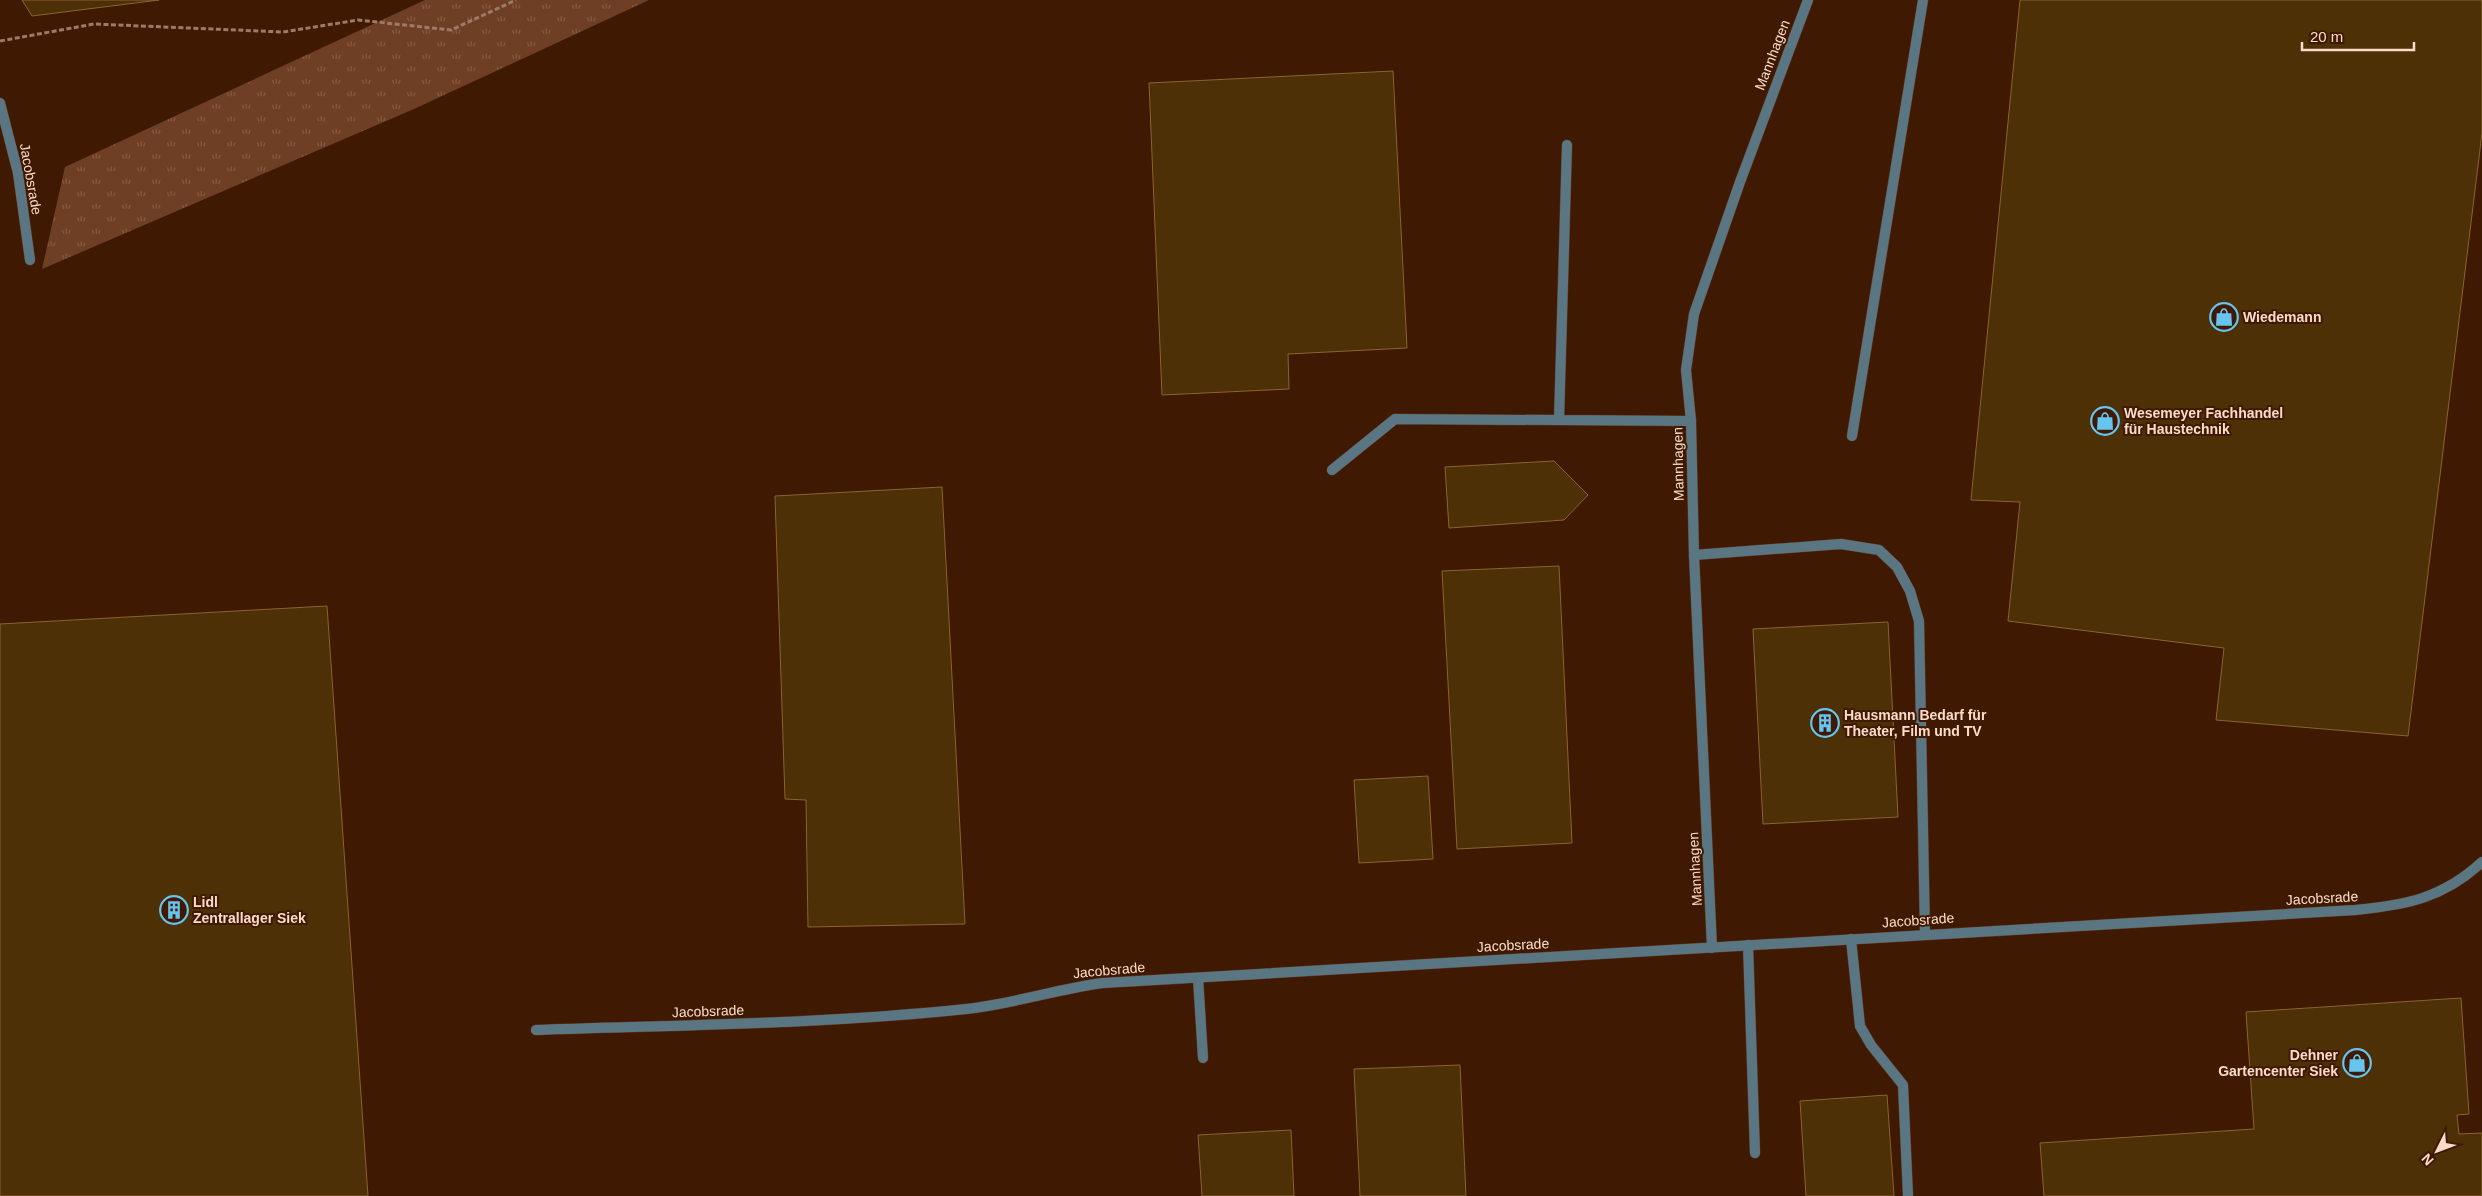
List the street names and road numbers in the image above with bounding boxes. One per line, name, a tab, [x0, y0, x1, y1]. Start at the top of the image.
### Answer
street label: Mannhagen	[1751, 18, 1793, 92]
street label: Jacobsrade	[17, 142, 45, 216]
street label: Mannhagen	[1669, 427, 1687, 501]
street label: Mannhagen	[1685, 832, 1705, 906]
street label: Jacobsrade	[2285, 888, 2359, 908]
street label: Jacobsrade	[1881, 909, 1955, 931]
street label: Jacobsrade	[1476, 935, 1550, 955]
street label: Jacobsrade	[1072, 959, 1146, 981]
street label: Jacobsrade	[672, 1002, 745, 1020]

